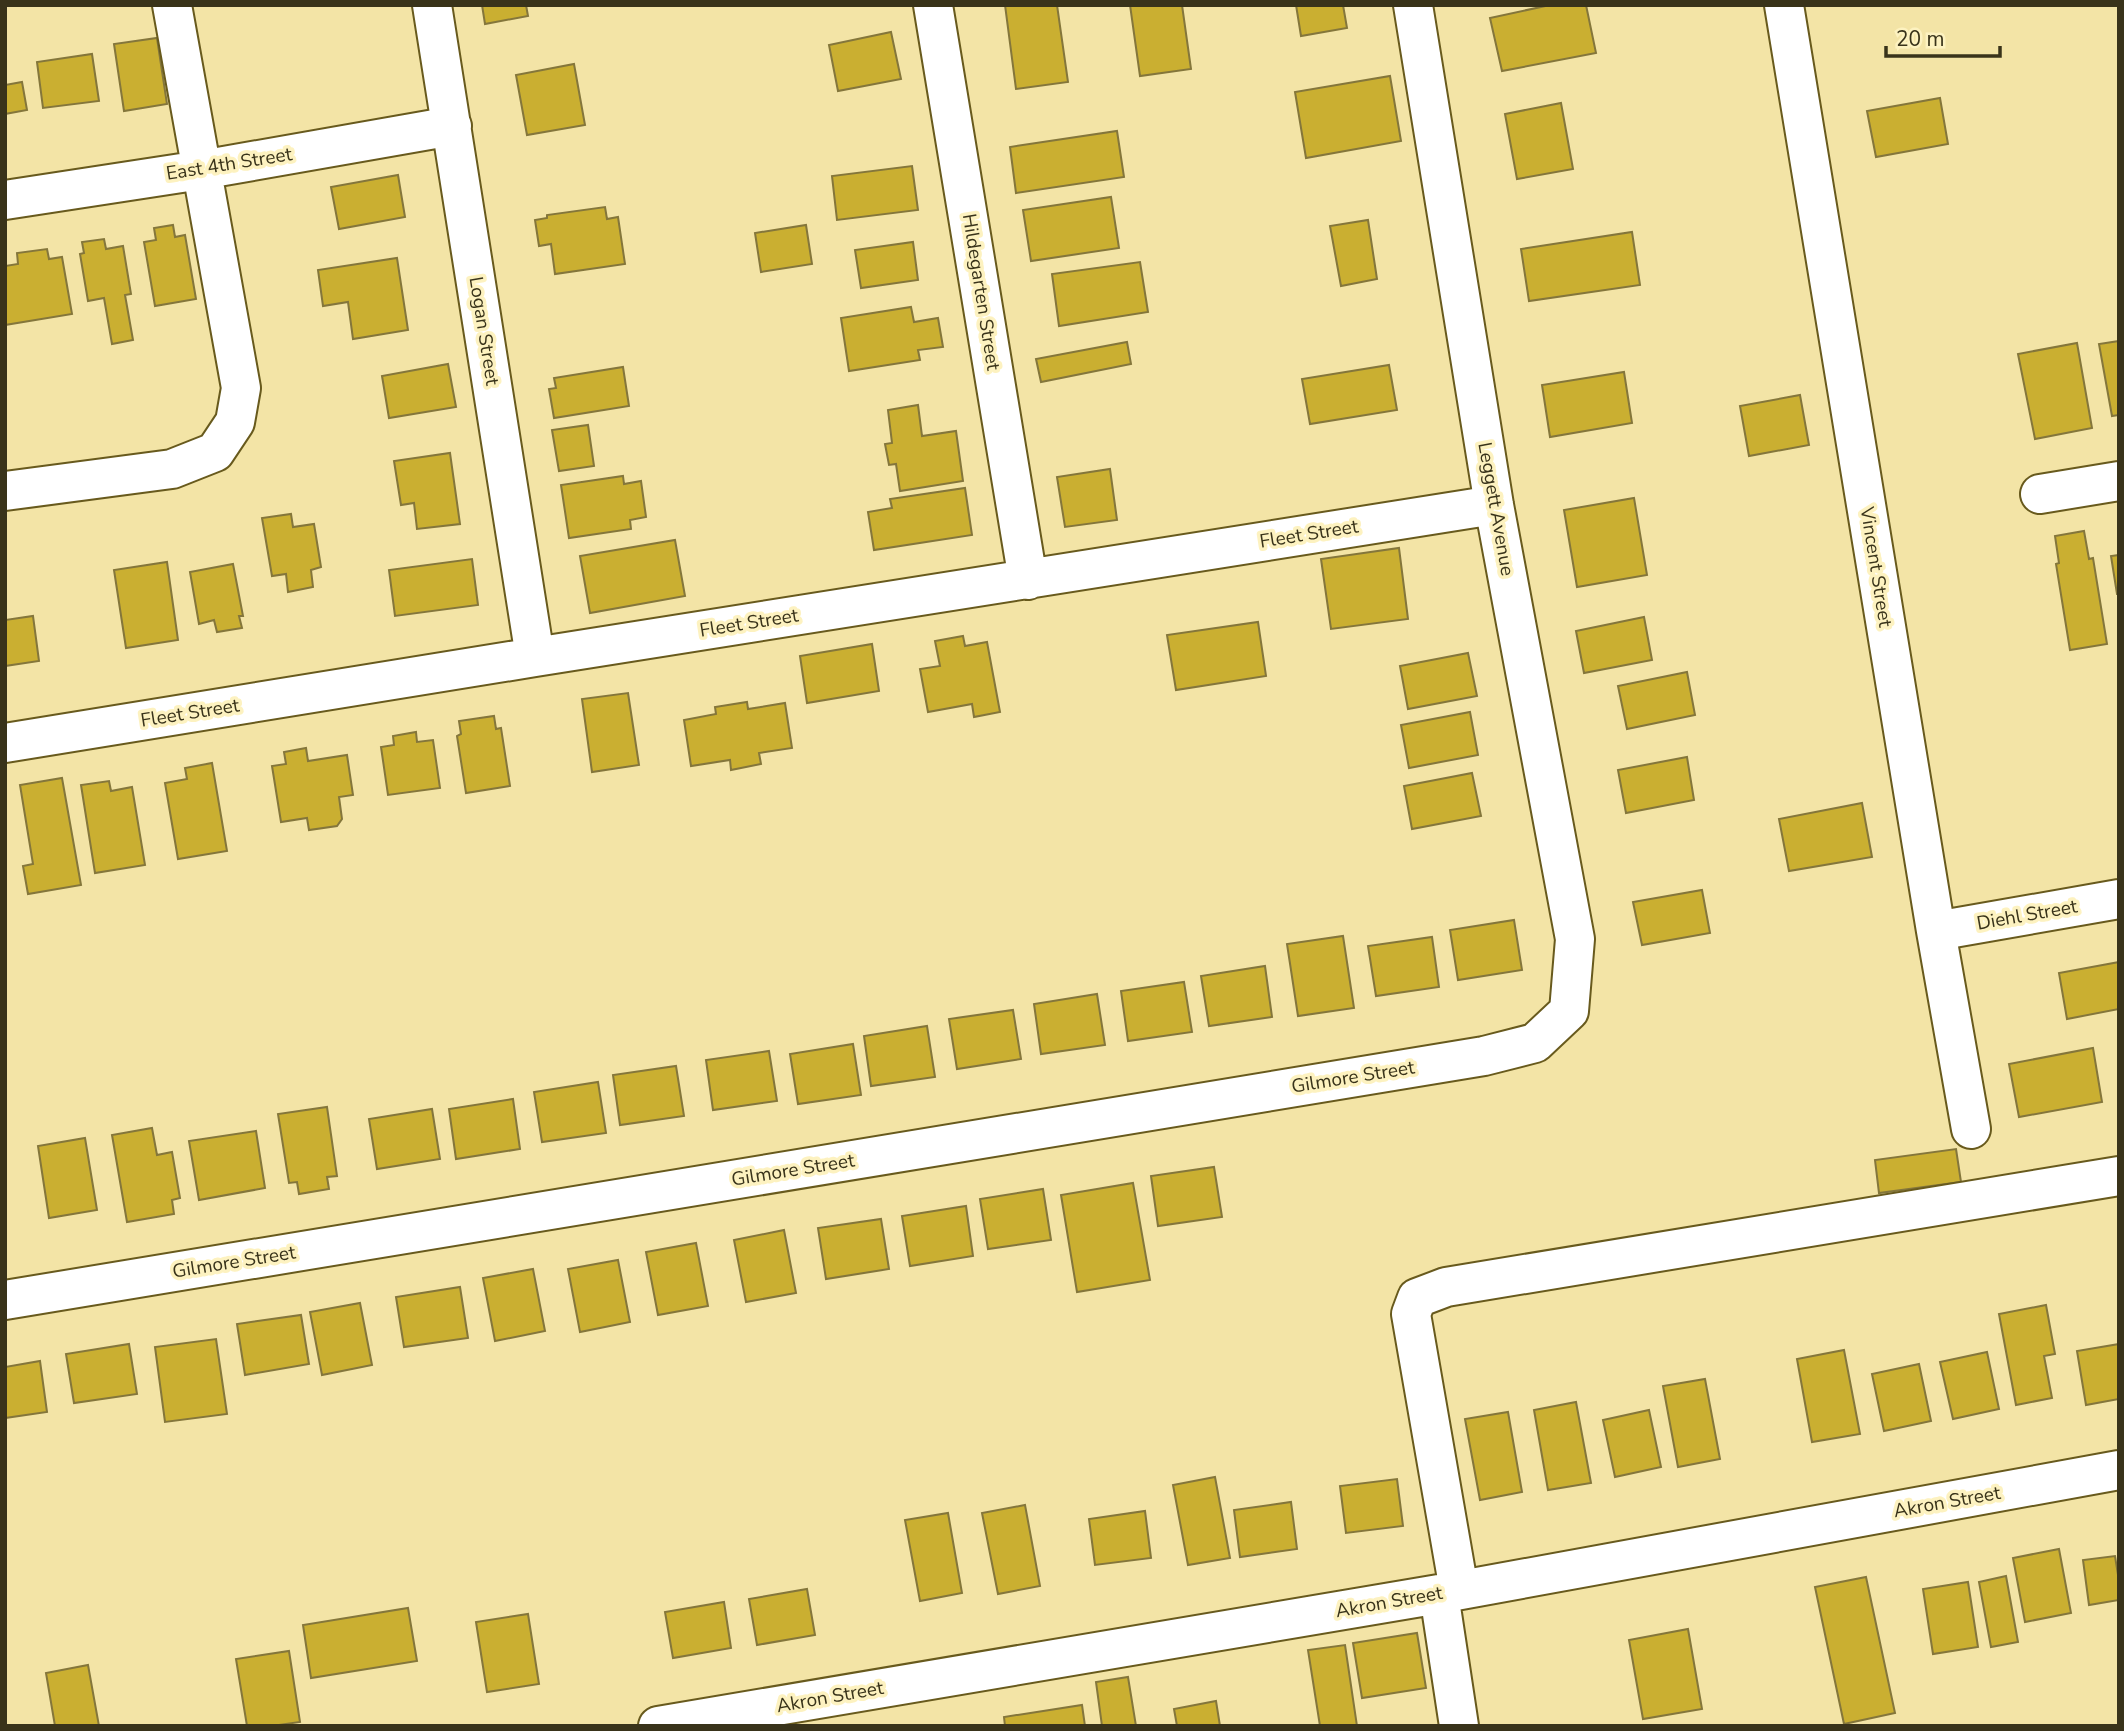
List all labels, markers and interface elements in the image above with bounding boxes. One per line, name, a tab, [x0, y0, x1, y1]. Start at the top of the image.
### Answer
scale bar	[1886, 14, 2000, 58]
text: 20 m	[1896, 25, 1945, 53]
street label: East 4th Street	[164, 141, 294, 187]
street label: Hildegarten Street	[956, 212, 1006, 373]
street label: Logan Street	[463, 275, 505, 387]
street label: Leggett Avenue	[1471, 440, 1521, 578]
street label: Vincent Street	[1854, 504, 1898, 629]
street label: Fleet Street	[1258, 513, 1361, 555]
street label: Fleet Street	[698, 602, 801, 644]
street label: Fleet Street	[139, 692, 242, 734]
street label: Diehl Street	[1975, 893, 2080, 937]
street label: Gilmore Street	[1290, 1054, 1417, 1100]
street label: Gilmore Street	[730, 1147, 857, 1193]
street label: Gilmore Street	[171, 1239, 298, 1285]
street label: Akron Street	[1892, 1480, 2003, 1524]
street label: Akron Street	[1334, 1580, 1445, 1624]
street label: Akron Street	[775, 1675, 886, 1719]

